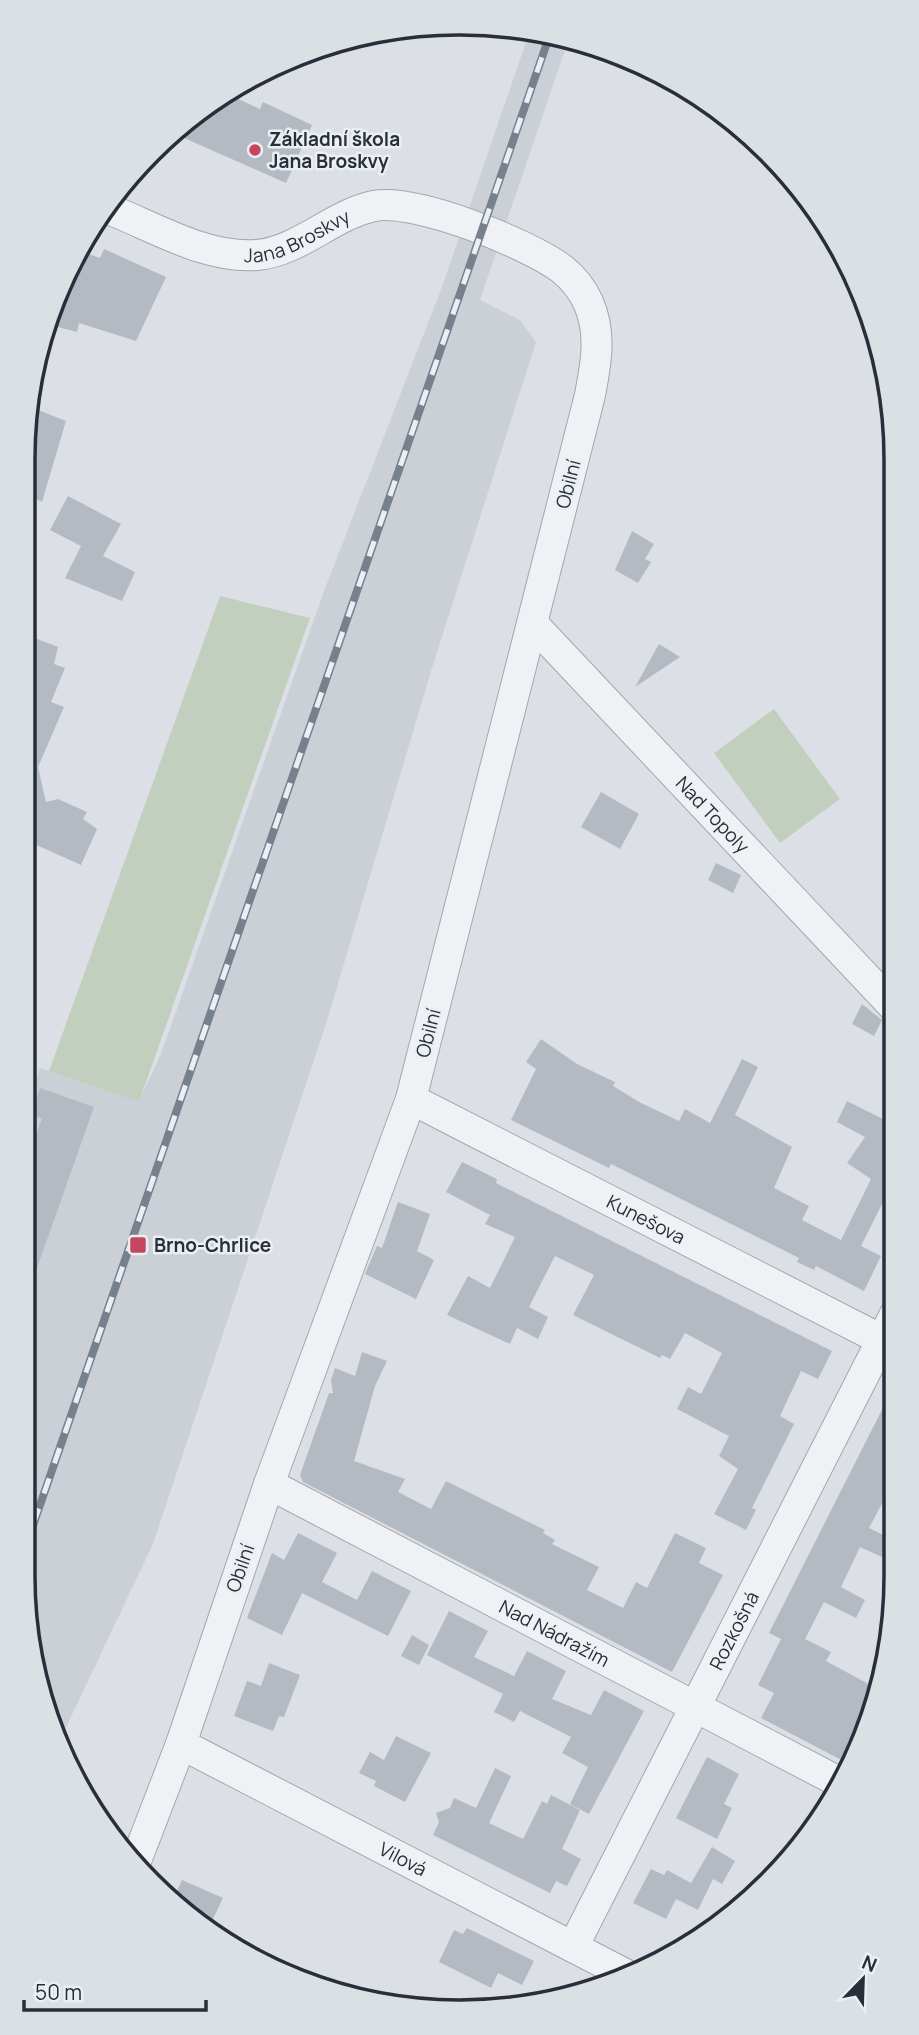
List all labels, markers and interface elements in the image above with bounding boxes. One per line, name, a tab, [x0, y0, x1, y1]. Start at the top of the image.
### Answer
place label: Základní škola Jana Broskvy	[269, 126, 400, 174]
marker: Základní škola Jana Broskvy	[247, 142, 263, 158]
street label: Jana Broskvy	[244, 203, 354, 268]
street label: Obilní	[549, 457, 587, 511]
street label: Nad Topoly	[670, 771, 755, 859]
street label: Obilní	[409, 1006, 447, 1060]
street label: Kunešova	[602, 1188, 690, 1250]
place label: Brno-Chrlice	[154, 1232, 271, 1258]
marker: Brno-Chrlice	[128, 1235, 148, 1255]
street label: Obilní	[220, 1540, 260, 1596]
street label: Rozkošná	[703, 1587, 765, 1674]
street label: Nad Nádražím	[495, 1594, 614, 1673]
street label: Vilová	[375, 1836, 431, 1882]
north arrow	[828, 1944, 898, 2014]
text: N	[858, 1949, 881, 1978]
scale bar	[24, 1968, 206, 2012]
text: 50 m	[35, 1978, 82, 2006]

